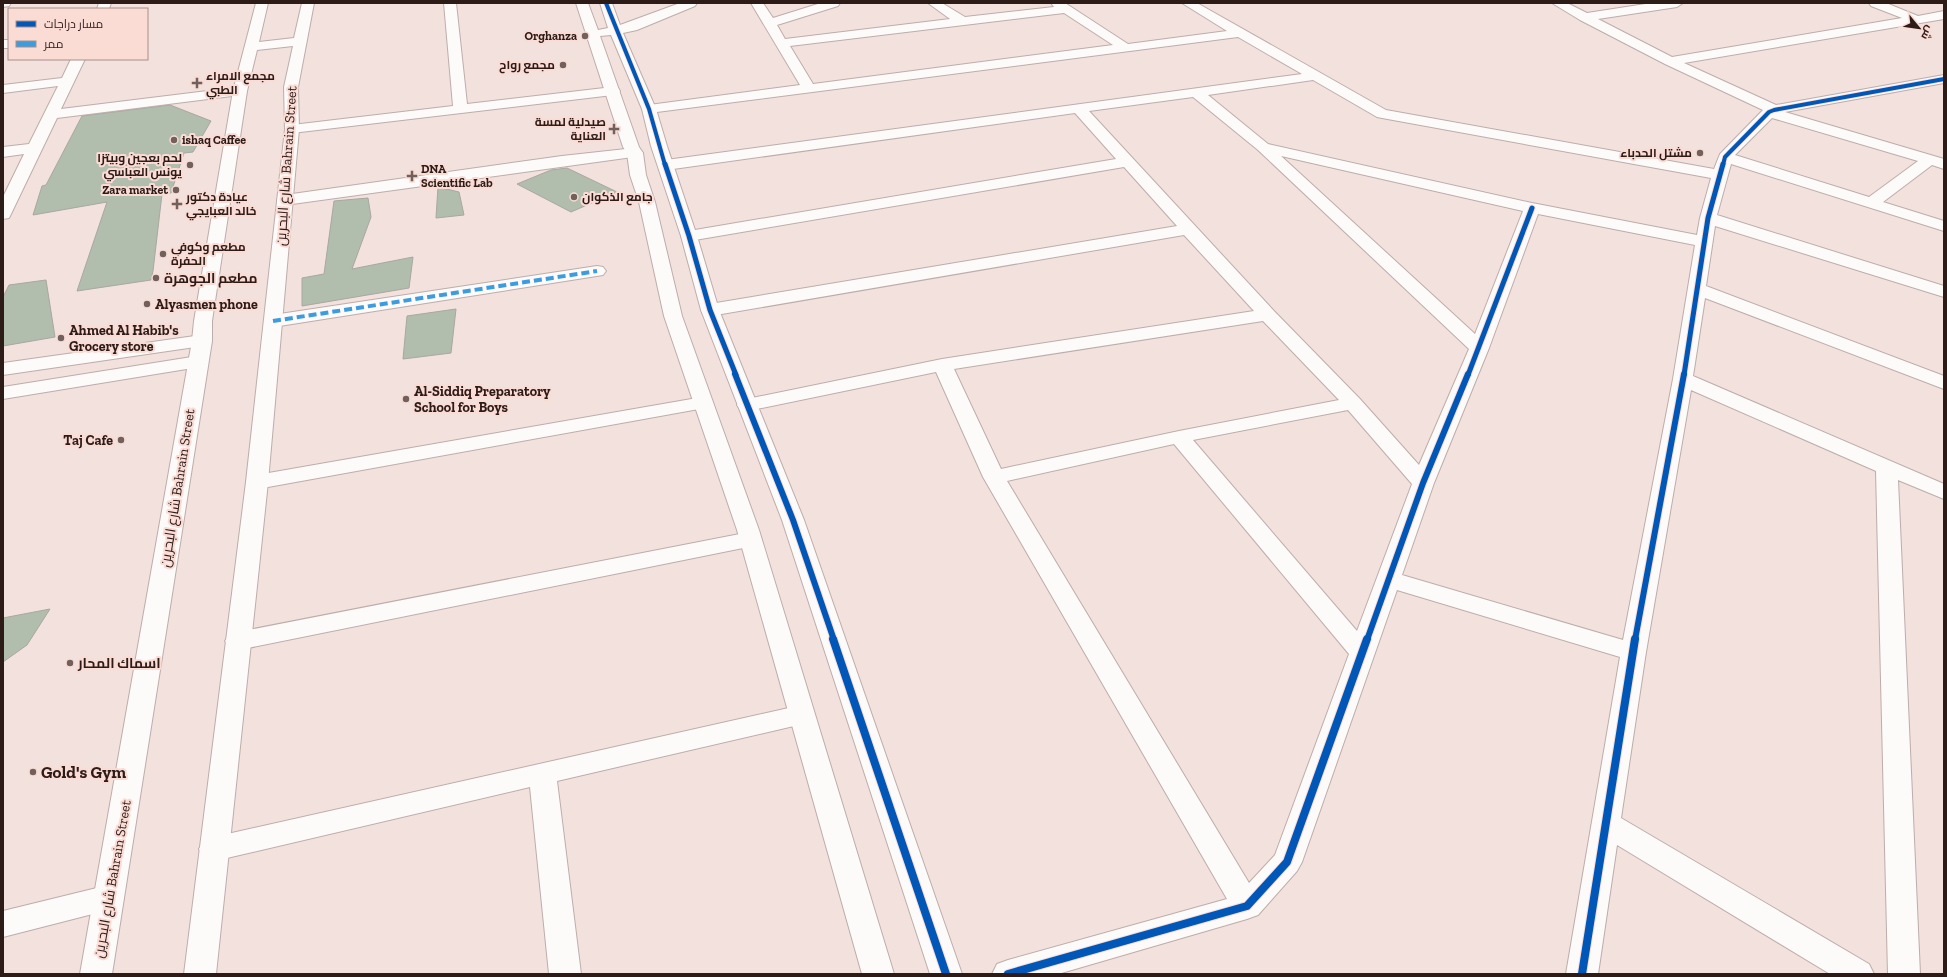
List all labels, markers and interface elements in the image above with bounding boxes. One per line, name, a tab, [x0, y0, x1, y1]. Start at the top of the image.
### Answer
legend	[8, 8, 148, 60]
north arrow	[1899, 8, 1939, 48]
text: مسار دراجات	[44, 17, 103, 31]
text: ش	[1918, 23, 1936, 42]
place label: Orghanza	[524, 29, 577, 43]
marker: Orghanza	[580, 31, 590, 41]
text: ممر	[43, 37, 63, 51]
place label: مجمع رواح	[499, 58, 555, 74]
marker: مجمع رواح	[558, 60, 568, 70]
place label: مجمع الامراء الطبي	[206, 69, 275, 100]
marker: مجمع الامراء الطبي	[191, 77, 203, 89]
street label: شارع البحرين Bahrain Street	[272, 85, 301, 247]
place label: صيدلية لمسة العناية	[535, 115, 606, 143]
marker: صيدلية لمسة العناية	[609, 124, 619, 134]
place label: ishaq Caffee	[182, 133, 246, 147]
marker: ishaq Caffee	[169, 135, 179, 145]
place label: مشتل الحدباء	[1620, 146, 1692, 161]
marker: مشتل الحدباء	[1695, 148, 1705, 158]
place label: لحم بعجين وبيتزا يونس العباسي	[97, 151, 183, 182]
marker: لحم بعجين وبيتزا يونس العباسي	[185, 160, 195, 170]
place label: DNA Scientific Lab	[421, 162, 493, 190]
marker: DNA Scientific Lab	[406, 170, 418, 182]
place label: Zara market	[102, 183, 168, 197]
marker: Zara market	[171, 185, 181, 195]
place label: عيادة دكتور خالد العبايجي	[185, 190, 257, 221]
place label: جامع الذكوان	[582, 190, 653, 206]
marker: جامع الذكوان	[569, 192, 579, 202]
marker: عيادة دكتور خالد العبايجي	[171, 198, 183, 210]
place label: مطعم وكوفي الحفرة	[171, 240, 246, 269]
marker: مطعم وكوفي الحفرة	[158, 249, 168, 259]
place label: مطعم الجوهرة	[164, 270, 258, 288]
marker: مطعم الجوهرة	[151, 273, 161, 283]
place label: Alyasmen phone	[155, 296, 258, 313]
marker: Alyasmen phone	[142, 299, 152, 309]
place label: Ahmed Al Habib's Grocery store	[69, 322, 179, 355]
marker: Ahmed Al Habib's Grocery store	[56, 333, 66, 343]
place label: Al-Siddiq Preparatory School for Boys	[414, 383, 551, 416]
marker: Al-Siddiq Preparatory School for Boys	[401, 394, 411, 404]
street label: شارع البحرين Bahrain Street	[157, 407, 199, 569]
place label: Taj Cafe	[63, 432, 113, 449]
marker: Taj Cafe	[116, 435, 126, 445]
place label: اسماك المحار	[77, 655, 161, 672]
marker: اسماك المحار	[65, 658, 75, 668]
place label: Gold's Gym	[41, 762, 126, 782]
marker: Gold's Gym	[28, 767, 38, 777]
street label: شارع البحرين Bahrain Street	[90, 798, 135, 959]

